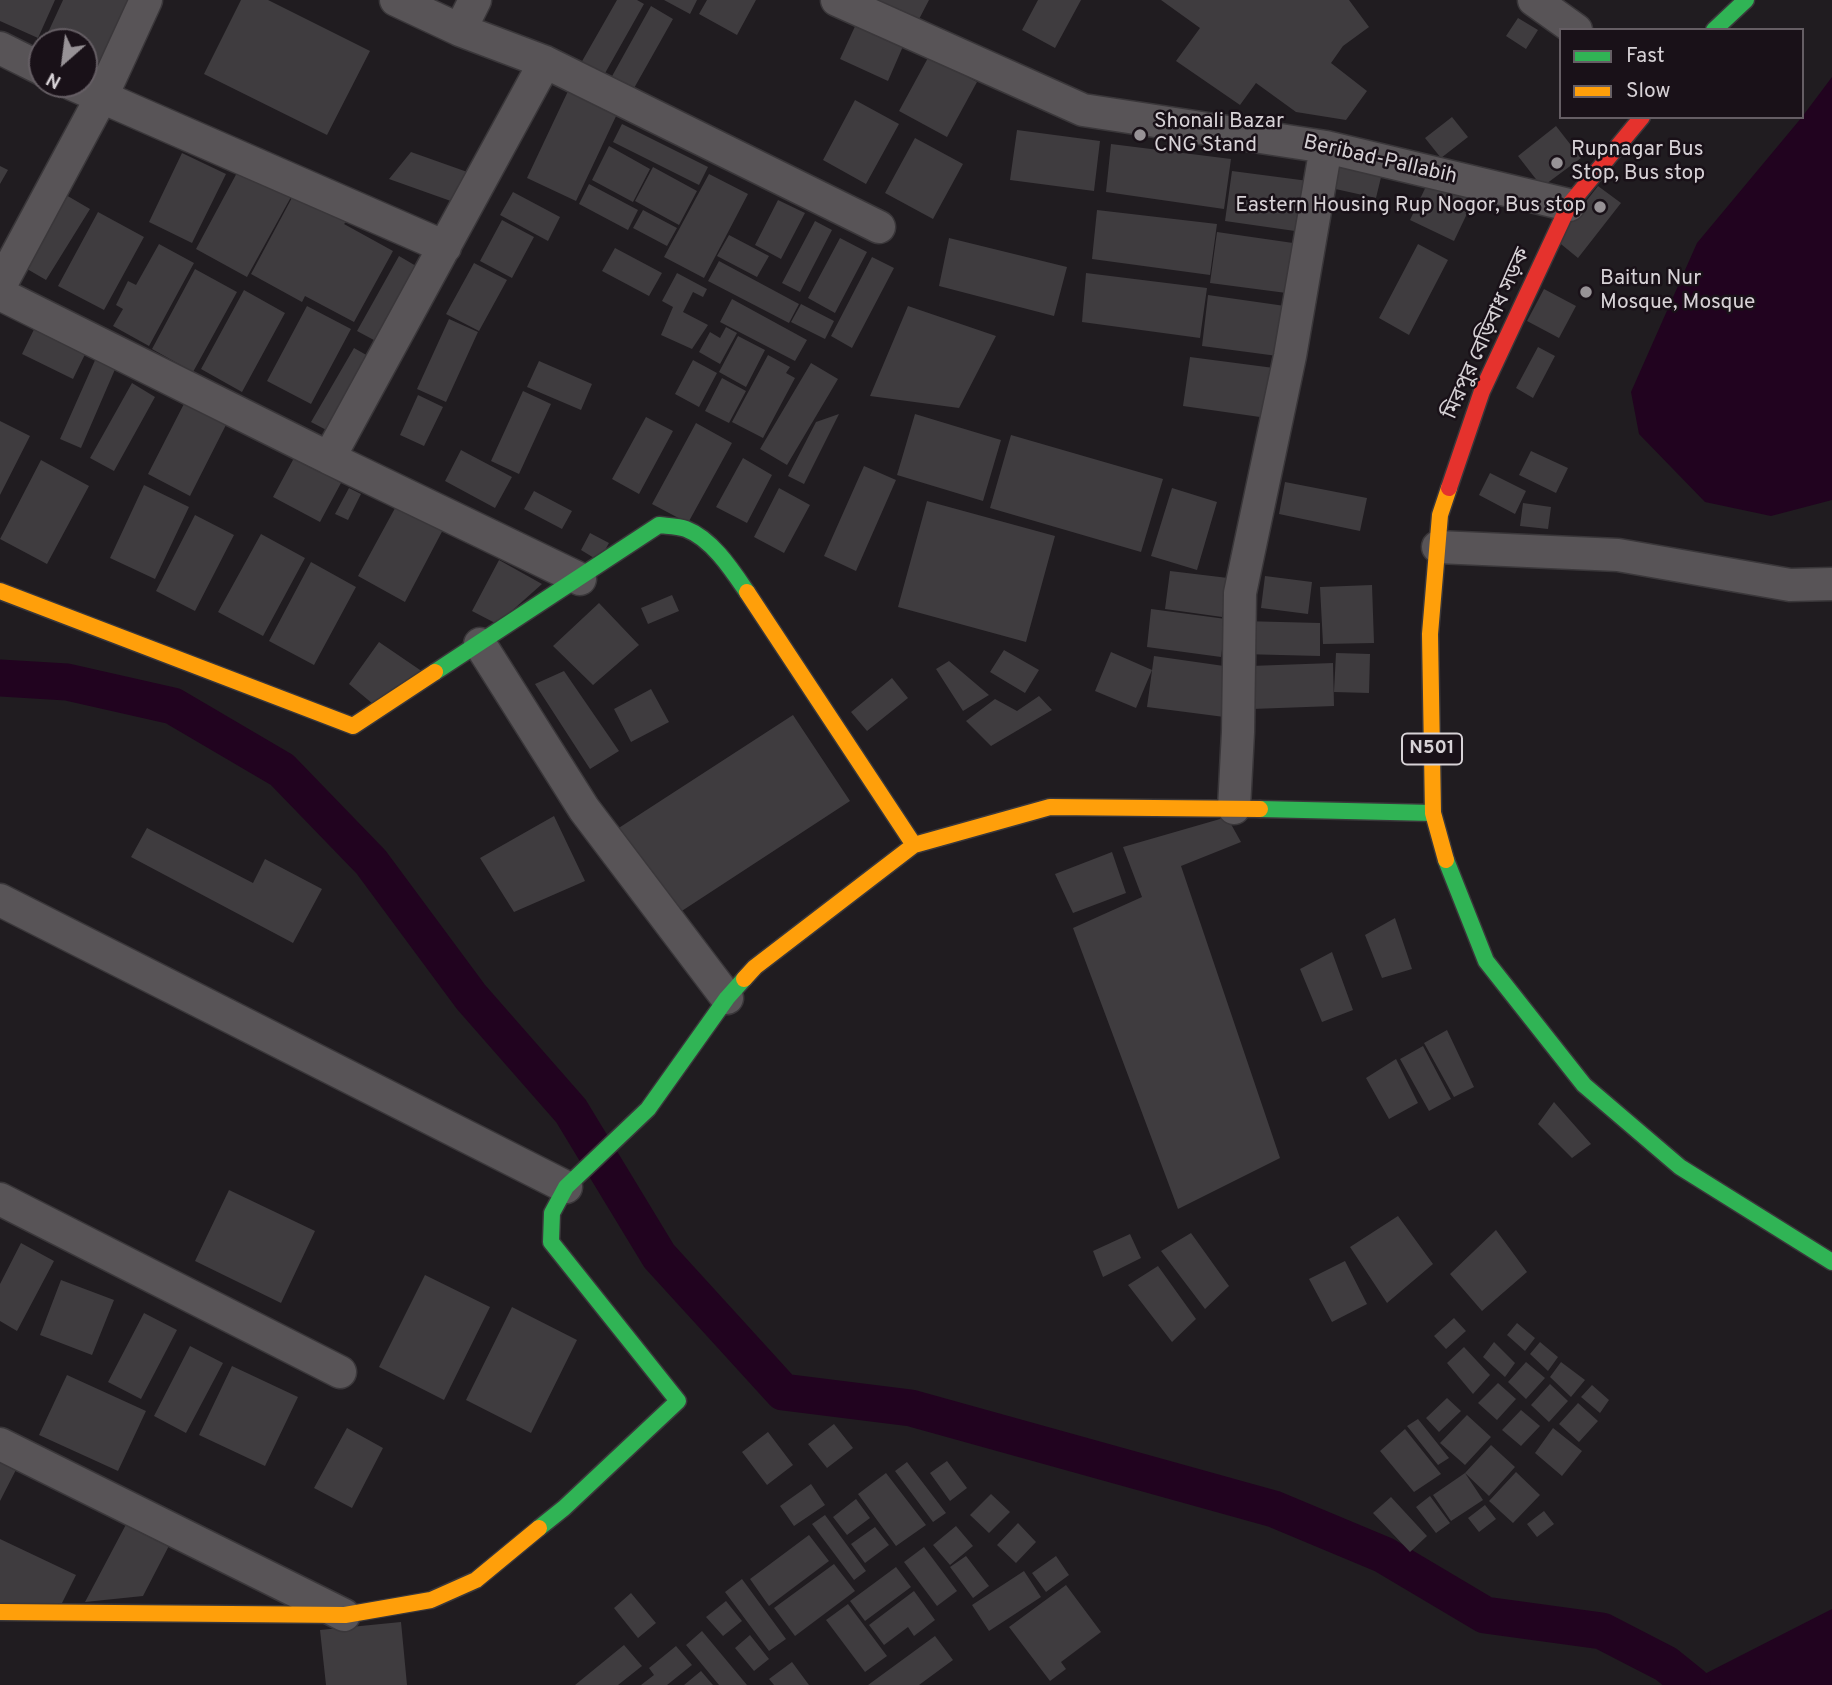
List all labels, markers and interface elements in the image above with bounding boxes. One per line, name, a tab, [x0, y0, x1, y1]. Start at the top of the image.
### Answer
north arrow	[28, 28, 98, 98]
legend	[1559, 28, 1804, 119]
text: Fast	[1626, 43, 1665, 70]
text: N	[42, 66, 66, 94]
text: Slow	[1626, 78, 1671, 105]
place label: Shonali Bazar CNG Stand	[1154, 110, 1284, 160]
marker: Shonali Bazar CNG Stand	[1132, 127, 1148, 143]
street label: Beribad-Pallabih	[1301, 131, 1459, 191]
place label: Rupnagar Bus Stop, Bus stop	[1571, 138, 1705, 188]
marker: Rupnagar Bus Stop, Bus stop	[1549, 155, 1565, 171]
place label: Eastern Housing Rup Nogor, Bus stop	[1235, 194, 1586, 220]
marker: Eastern Housing Rup Nogor, Bus stop	[1592, 199, 1608, 215]
street label: মিরপুর বেড়িবাধ সড়ক	[1439, 245, 1537, 423]
place label: Baitun Nur Mosque, Mosque	[1600, 267, 1755, 317]
marker: Baitun Nur Mosque, Mosque	[1578, 284, 1594, 300]
road number: N501	[1402, 734, 1462, 764]

